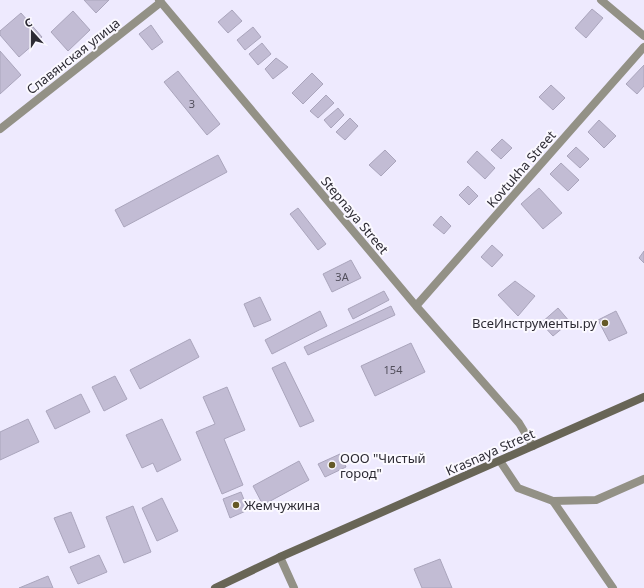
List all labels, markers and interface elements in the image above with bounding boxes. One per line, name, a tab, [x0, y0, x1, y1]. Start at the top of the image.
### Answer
north arrow	[12, 12, 52, 52]
street label: Славянская улица	[23, 15, 123, 97]
house number: 3	[189, 96, 195, 111]
street label: Kovtukha Street	[482, 126, 560, 211]
street label: Stepnaya Street	[317, 172, 393, 258]
house number: 3А	[335, 269, 350, 284]
place label: ВсеИнструменты.ру	[472, 314, 597, 332]
marker: ВсеИнструменты.ру	[600, 318, 610, 328]
house number: 154	[384, 362, 403, 377]
street label: Krasnaya Street	[443, 424, 538, 480]
place label: ООО "Чистый город"	[340, 449, 426, 482]
marker: ООО "Чистый город"	[327, 460, 337, 470]
place label: Жемчужина	[244, 496, 320, 514]
marker: Жемчужина	[231, 500, 241, 510]

